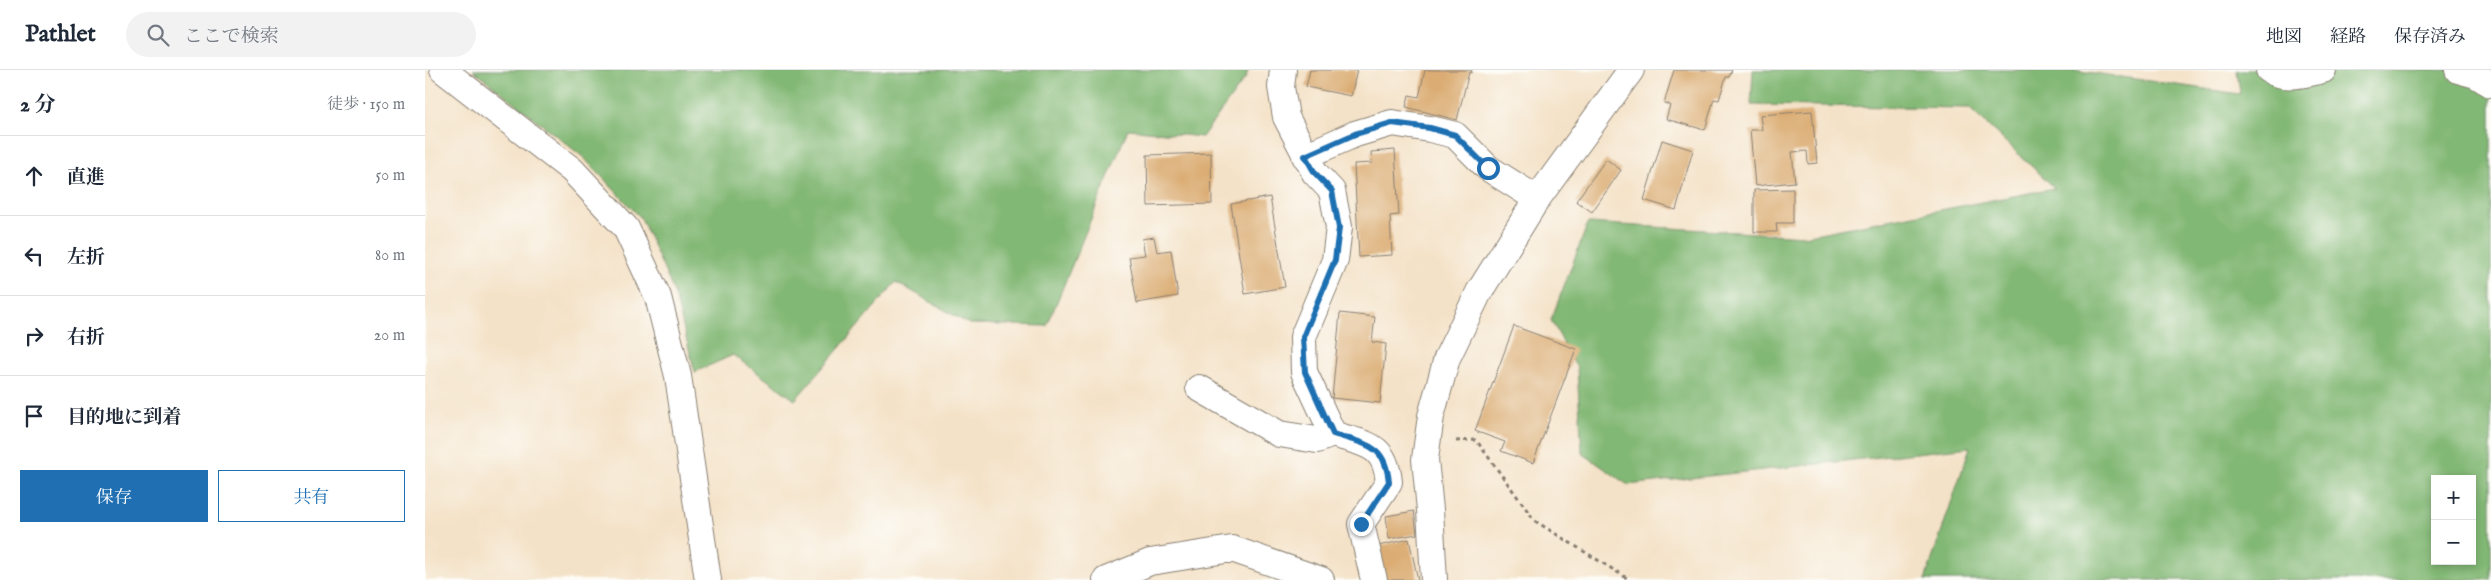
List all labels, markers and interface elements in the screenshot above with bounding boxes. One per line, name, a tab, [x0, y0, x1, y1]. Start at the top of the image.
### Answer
search box	[126, 12, 476, 57]
text: Pathlet	[25, 19, 96, 50]
icon: search	[144, 21, 172, 49]
text: ここで検索	[184, 25, 279, 49]
text: 地図	[2266, 26, 2302, 49]
text: 経路	[2330, 26, 2366, 49]
text: 保存済み	[2394, 26, 2466, 49]
text: 2 分	[20, 92, 55, 119]
text: 徒歩 · 150 m	[327, 95, 405, 115]
route start	[1477, 157, 1500, 180]
icon: ahead	[20, 162, 48, 190]
text: 直進	[67, 166, 105, 190]
text: 50 m	[376, 166, 405, 186]
icon: left	[20, 242, 48, 270]
text: 左折	[67, 246, 105, 270]
text: 80 m	[375, 246, 405, 266]
icon: right	[20, 322, 48, 350]
text: 右折	[67, 326, 105, 350]
text: 20 m	[374, 326, 405, 346]
icon: arrive	[20, 402, 48, 430]
text: 目的地に到着	[67, 406, 181, 430]
button: 保存	[20, 470, 208, 522]
button: 共有	[218, 470, 405, 522]
map controls	[2431, 475, 2476, 565]
button: +	[2431, 475, 2476, 520]
route end	[1350, 513, 1373, 536]
button: −	[2431, 520, 2476, 565]

